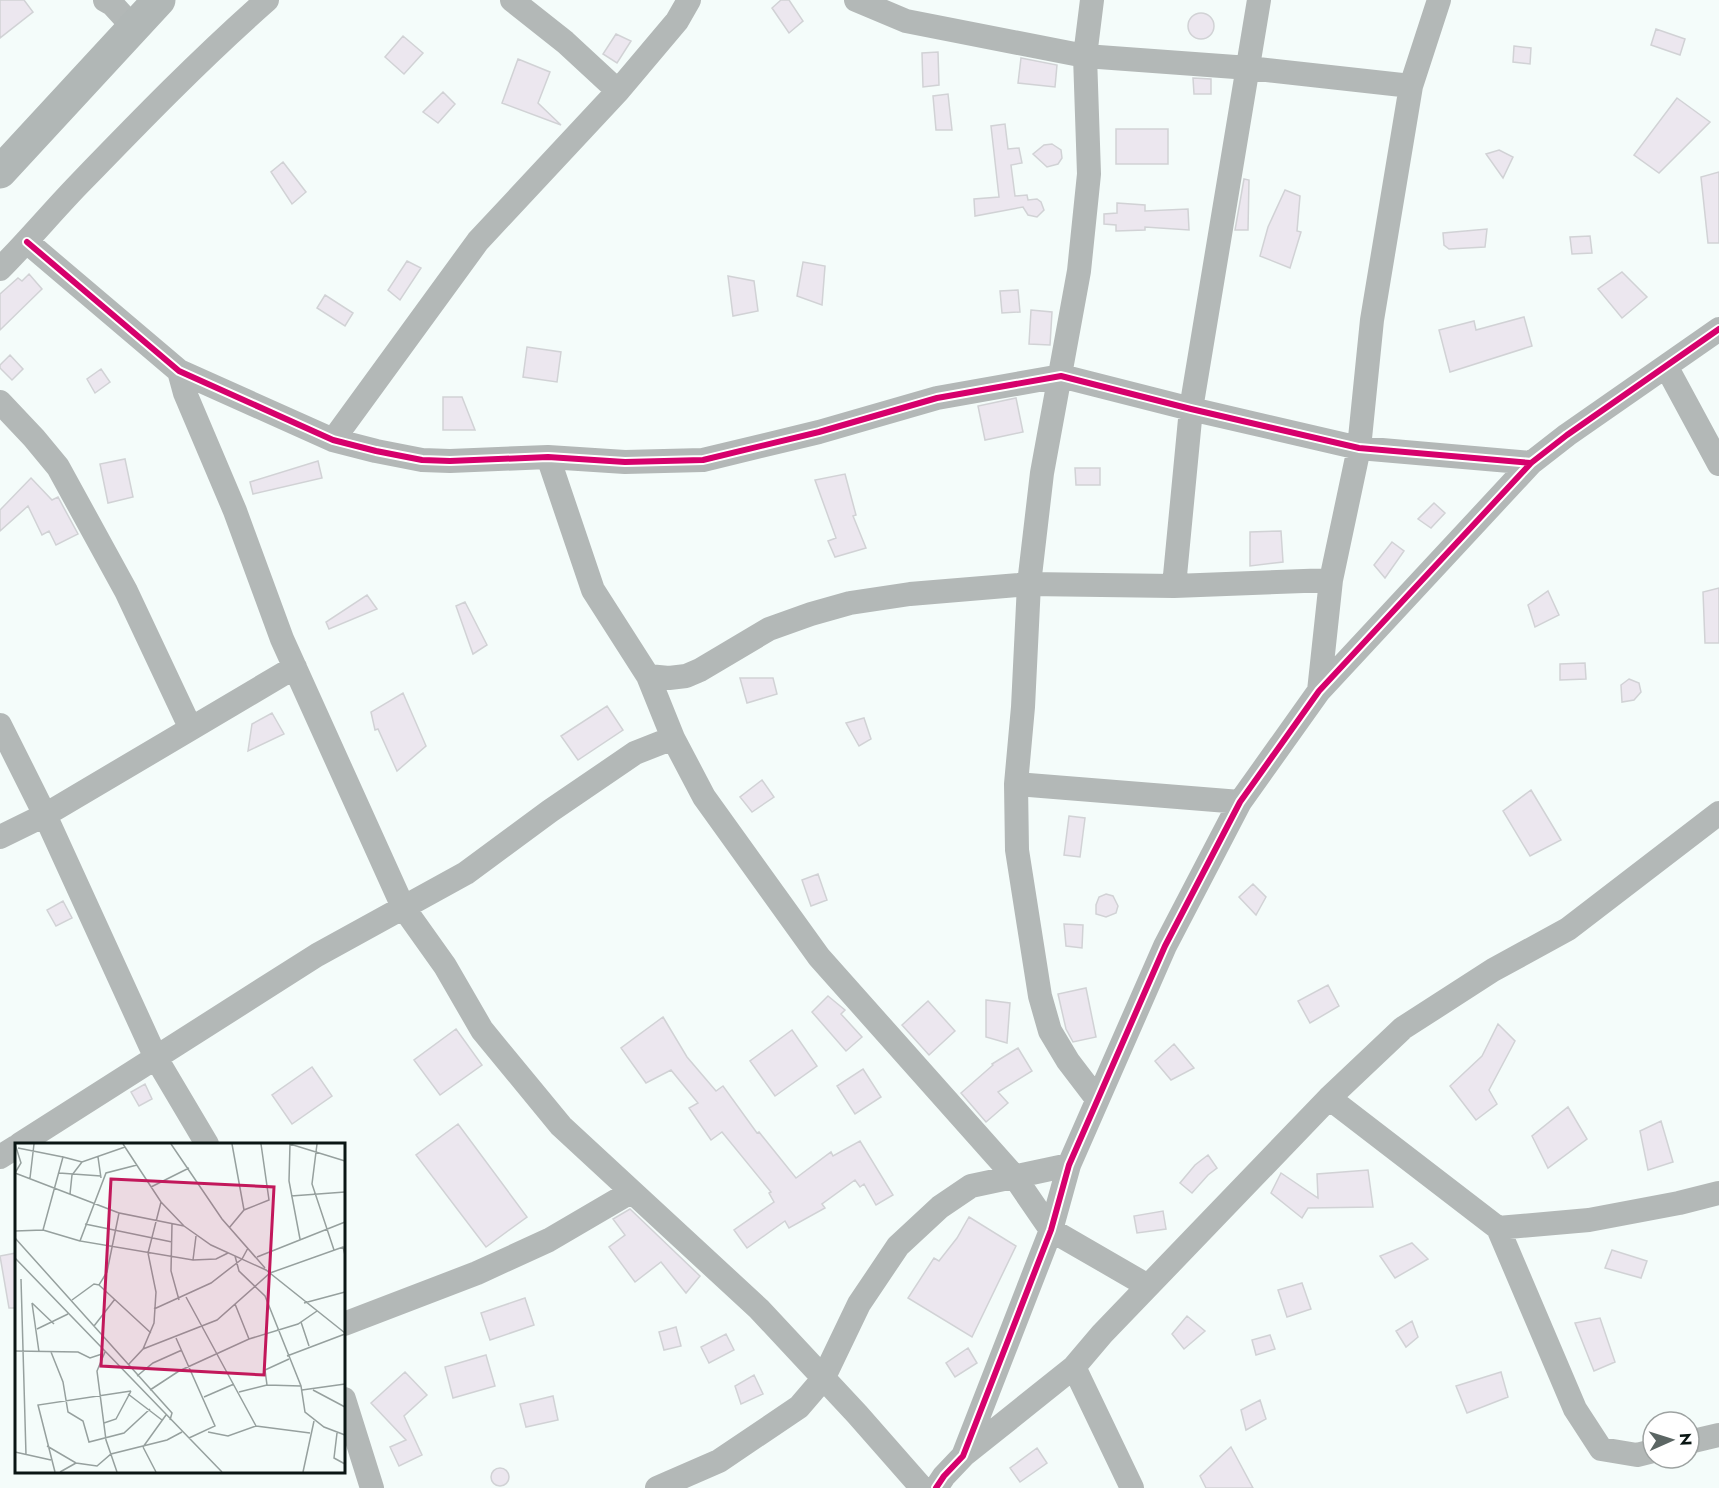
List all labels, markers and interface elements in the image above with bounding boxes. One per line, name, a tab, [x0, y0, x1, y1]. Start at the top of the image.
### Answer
inset map	[15, 1143, 345, 1473]
north arrow	[1641, 1410, 1701, 1470]
text: N	[1674, 1432, 1697, 1446]

